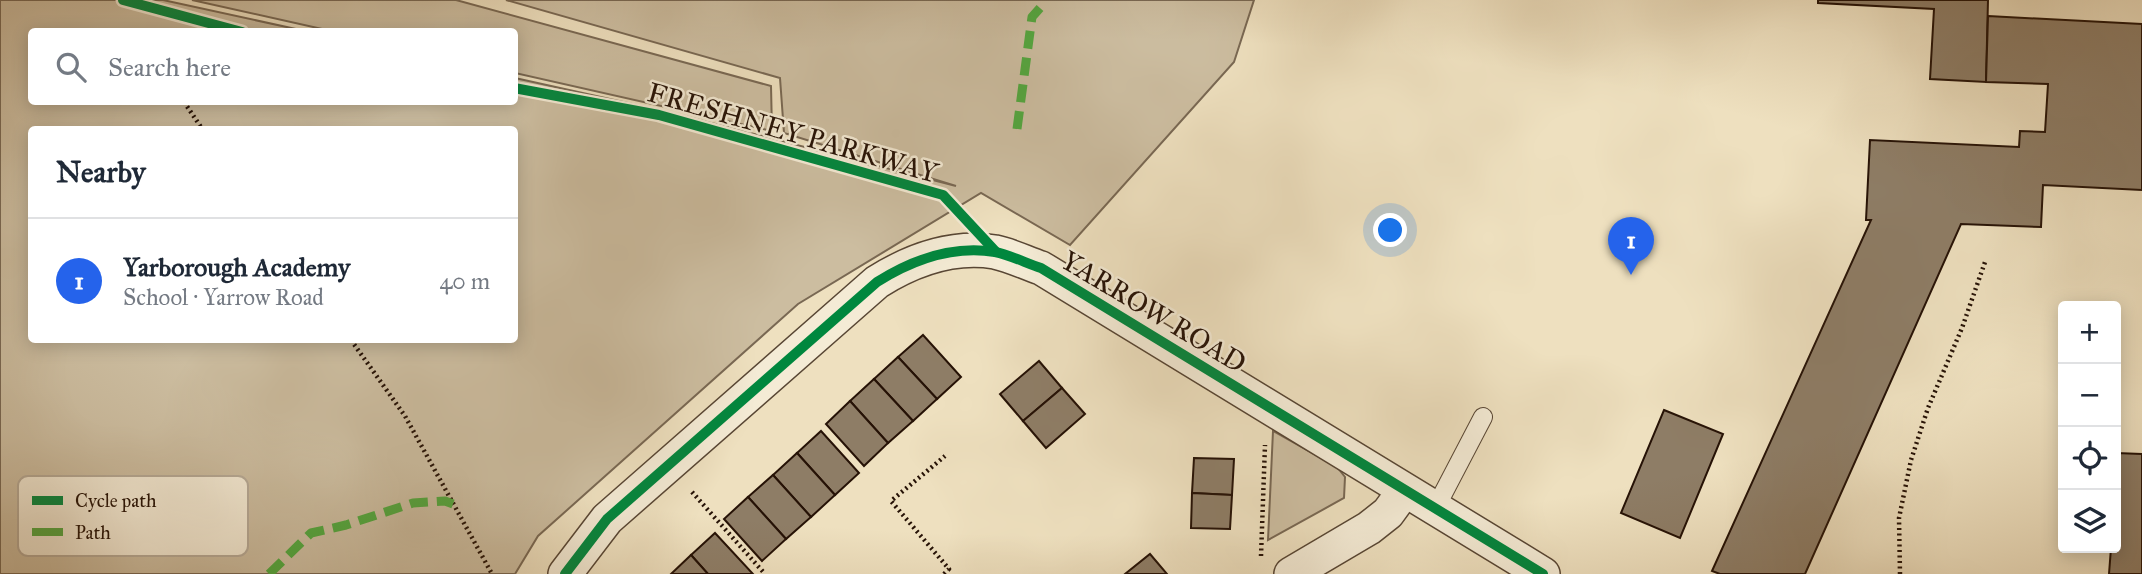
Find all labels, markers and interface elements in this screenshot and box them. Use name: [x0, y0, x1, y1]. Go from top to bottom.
search box: [28, 28, 518, 105]
icon: search: [52, 48, 90, 86]
text: Search here: [108, 51, 231, 83]
street label: FRESHNEY PARKWAY: [644, 74, 943, 191]
text: Nearby: [56, 154, 146, 190]
your location: [1373, 213, 1407, 247]
pin: 1: [1608, 217, 1654, 275]
street label: YARROW ROAD: [1055, 242, 1253, 380]
text: Yarborough Academy: [123, 251, 350, 283]
text: 1: [74, 267, 84, 295]
text: 40 m: [440, 267, 490, 295]
text: School · Yarrow Road: [123, 283, 324, 311]
map controls: [2058, 301, 2121, 553]
button: +: [2058, 301, 2121, 364]
button: −: [2058, 364, 2121, 427]
button: locate: [2058, 427, 2121, 490]
legend: [18, 476, 248, 556]
text: Cycle path: [75, 489, 157, 512]
button: layers: [2058, 490, 2121, 553]
text: Path: [75, 521, 111, 544]

